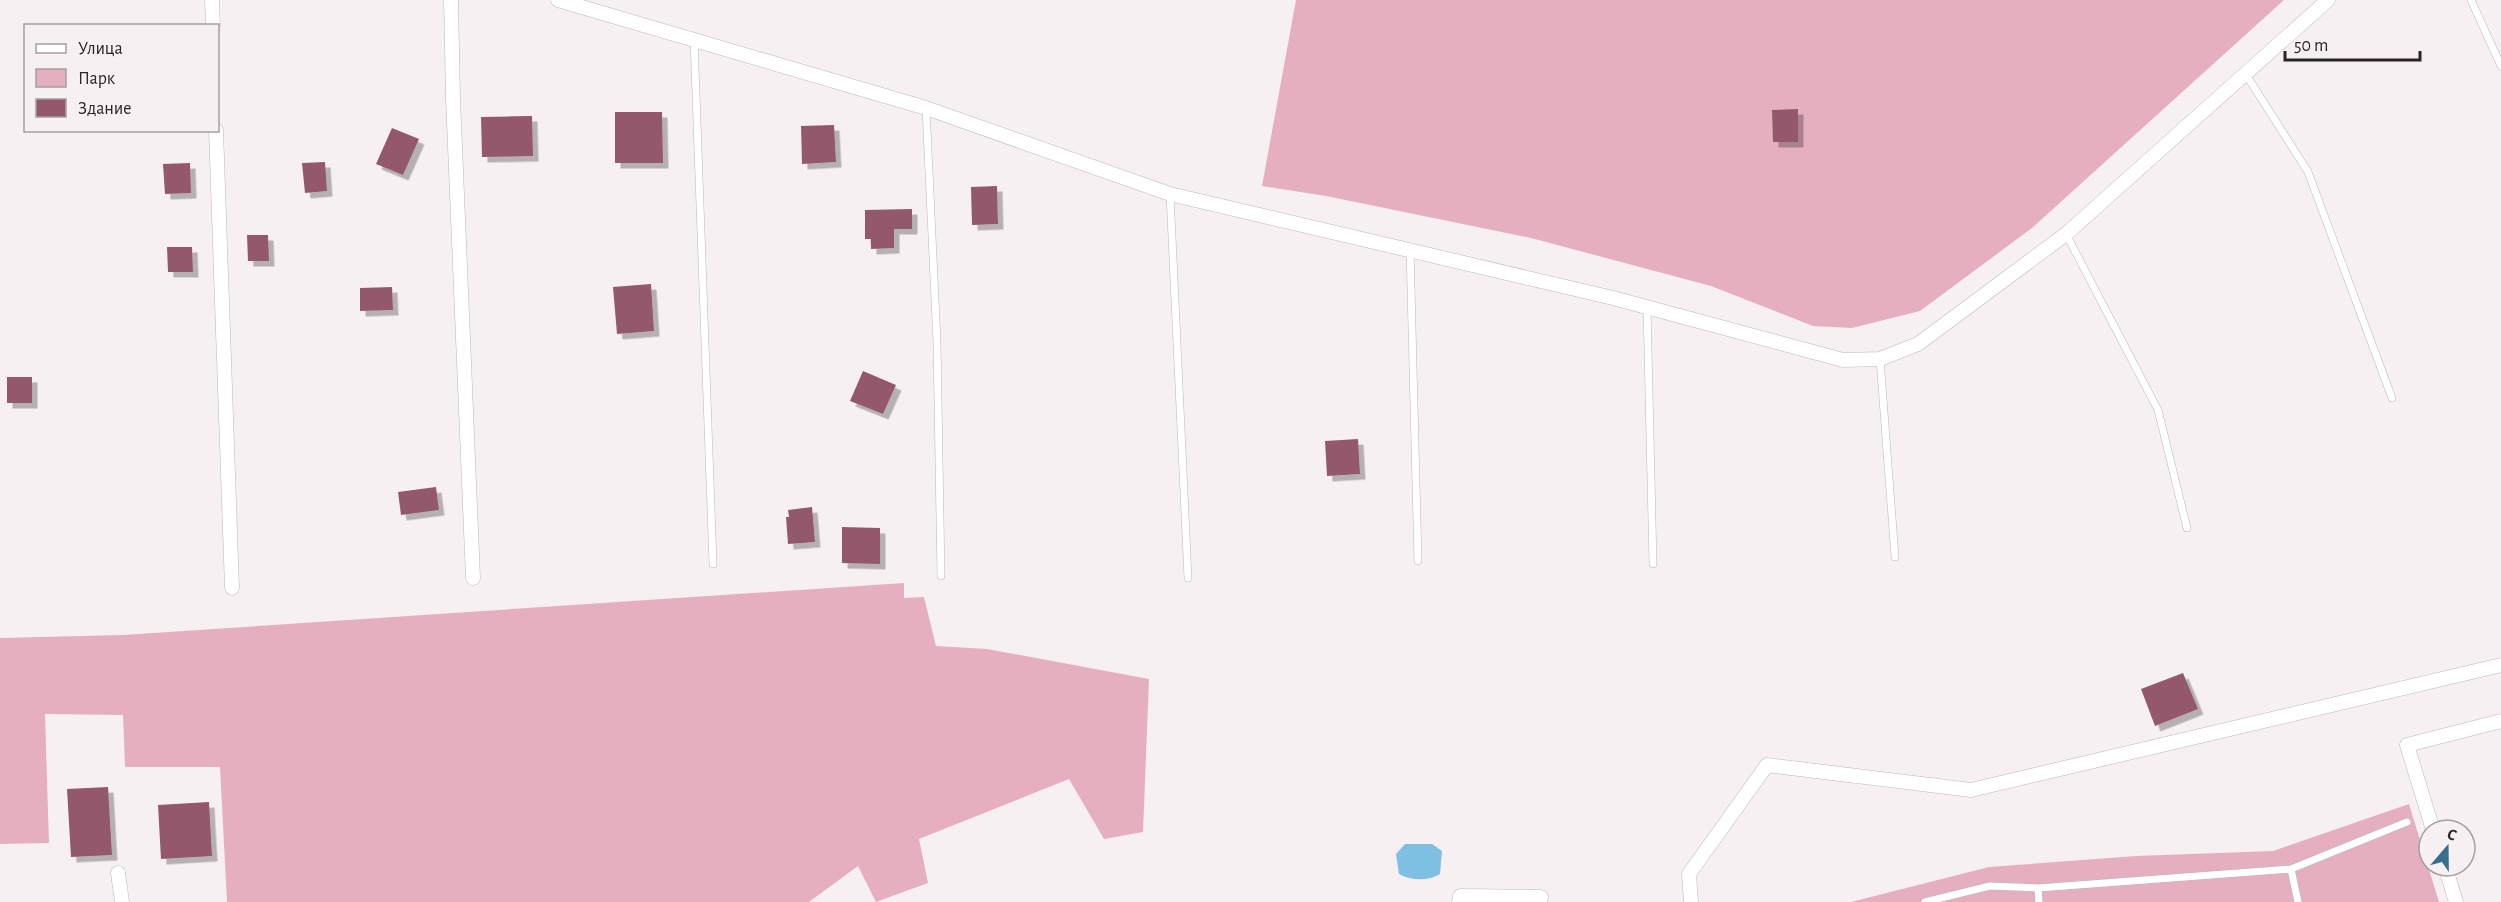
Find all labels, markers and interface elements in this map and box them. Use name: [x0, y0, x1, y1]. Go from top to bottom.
legend: [24, 24, 219, 132]
scale bar: [2285, 24, 2420, 62]
text: 50 m: [2294, 37, 2328, 55]
text: Улица: [78, 40, 123, 58]
text: Парк: [78, 70, 116, 88]
text: Здание: [78, 100, 132, 118]
north arrow: [2417, 818, 2477, 878]
text: С: [2445, 826, 2459, 844]

